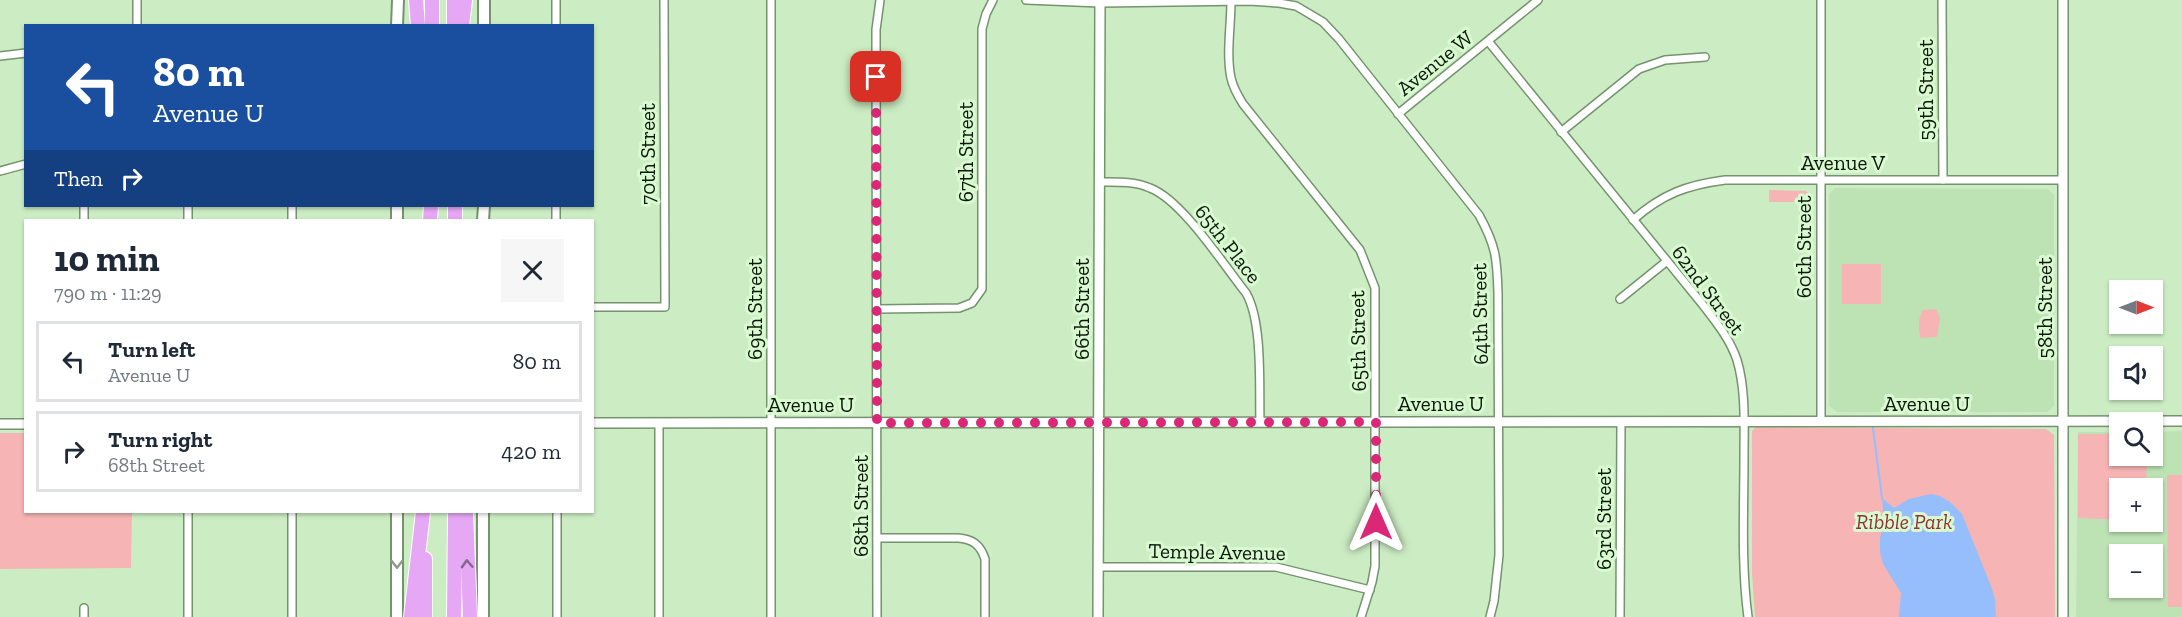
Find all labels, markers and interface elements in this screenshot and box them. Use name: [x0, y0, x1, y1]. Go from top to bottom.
street label: Avenue W: [1392, 24, 1478, 101]
street label: 59th Street: [1913, 39, 1938, 141]
text: 80 m: [153, 46, 244, 97]
icon: left: [54, 48, 132, 126]
pin: [850, 51, 901, 102]
icon: arrive: [859, 60, 892, 93]
text: Avenue U: [153, 97, 264, 129]
street label: 67th Street: [953, 102, 978, 202]
street label: 70th Street: [635, 103, 660, 205]
street label: Avenue V: [1801, 150, 1885, 175]
icon: right: [115, 162, 148, 195]
text: Then: [54, 165, 103, 192]
street label: 60th Street: [1791, 195, 1816, 298]
street label: 65th Place: [1190, 199, 1267, 288]
text: 10 min: [54, 237, 160, 280]
button: close: [501, 239, 564, 302]
street label: 62nd Street: [1667, 240, 1750, 340]
street label: 58th Street: [2032, 257, 2057, 359]
street label: 69th Street: [742, 258, 767, 360]
street label: 66th Street: [1069, 258, 1094, 360]
street label: 64th Street: [1466, 263, 1493, 365]
north arrow: [2109, 280, 2163, 334]
map controls: [2109, 280, 2163, 598]
text: 790 m · 11:29: [54, 281, 162, 305]
street label: 65th Street: [1344, 290, 1371, 392]
text: Turn left: [108, 336, 195, 363]
icon: left: [57, 345, 90, 378]
button: sound: [2109, 346, 2163, 400]
text: 80 m: [513, 348, 561, 375]
text: Avenue U: [108, 363, 190, 387]
street label: Avenue U: [1398, 391, 1484, 416]
street label: Avenue U: [1884, 391, 1970, 416]
street label: Avenue U: [768, 392, 854, 417]
button: search: [2109, 412, 2163, 466]
text: Turn right: [108, 426, 212, 453]
icon: right: [57, 435, 90, 468]
text: 420 m: [501, 438, 561, 465]
text: 68th Street: [108, 453, 205, 477]
street label: 68th Street: [848, 455, 873, 557]
street label: 63rd Street: [1591, 468, 1616, 570]
button: +: [2109, 478, 2163, 532]
position arrow: [1344, 490, 1408, 554]
park label: Ribble Park: [1856, 509, 1952, 534]
street label: Temple Avenue: [1148, 538, 1286, 565]
button: −: [2109, 544, 2163, 598]
one-way arrow: [391, 560, 403, 569]
one-way arrow: [461, 560, 474, 569]

